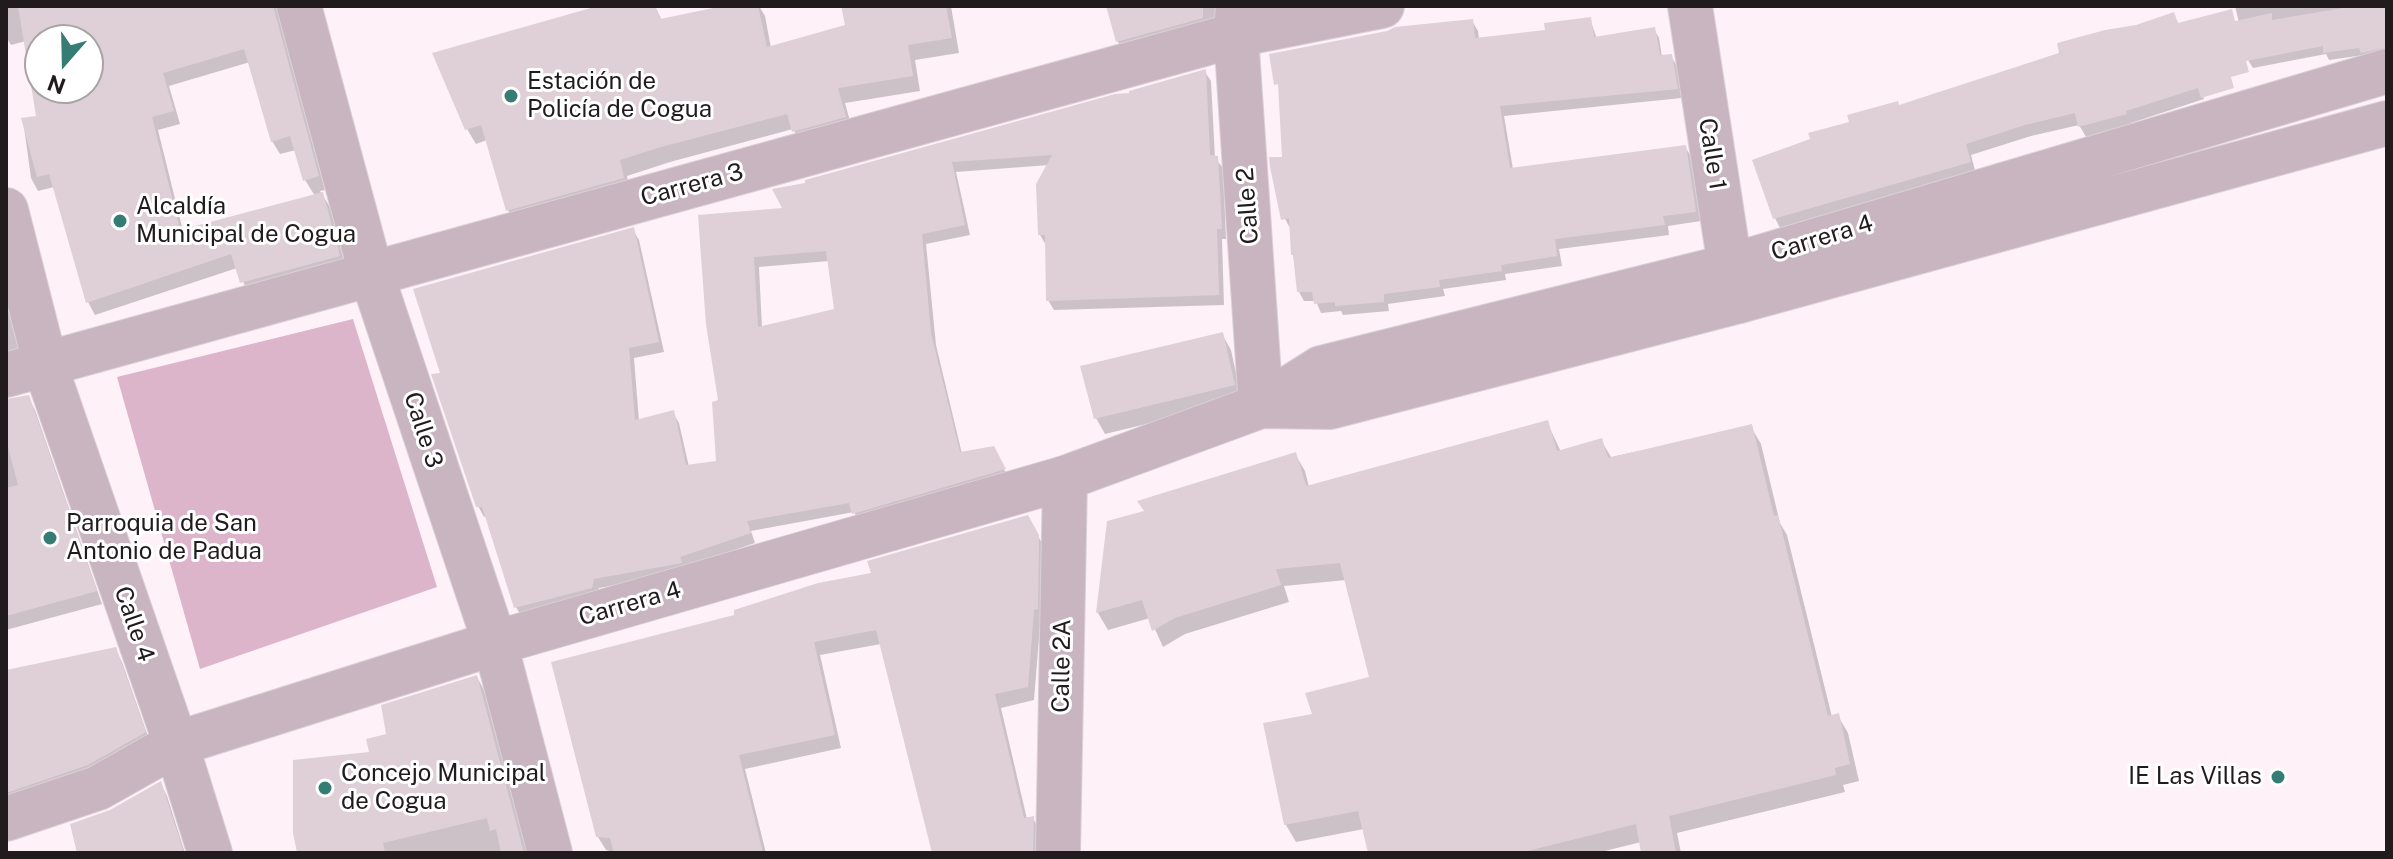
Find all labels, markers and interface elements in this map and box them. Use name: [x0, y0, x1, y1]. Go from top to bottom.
north arrow: [24, 24, 104, 104]
place label: Estación de Policía de Cogua: [527, 68, 712, 124]
text: N: [44, 70, 69, 100]
marker: Estación de Policía de Cogua: [502, 87, 520, 105]
street label: Calle 1: [1692, 116, 1732, 192]
street label: Carrera 3: [638, 158, 746, 212]
street label: Calle 2: [1231, 167, 1265, 245]
place label: Alcaldía Municipal de Cogua: [136, 193, 356, 249]
street label: Carrera 4: [1768, 209, 1876, 267]
marker: Alcaldía Municipal de Cogua: [111, 212, 129, 230]
street label: Calle 3: [397, 389, 449, 471]
place label: Parroquia de San Antonio de Padua: [66, 510, 262, 566]
marker: Parroquia de San Antonio de Padua: [41, 529, 59, 547]
street label: Carrera 4: [576, 576, 684, 632]
street label: Calle 4: [108, 583, 160, 665]
street label: Calle 2A: [1047, 619, 1077, 713]
place label: Concejo Municipal de Cogua: [341, 760, 546, 816]
place label: IE Las Villas: [2128, 763, 2262, 791]
marker: IE Las Villas: [2269, 768, 2287, 786]
marker: Concejo Municipal de Cogua: [316, 779, 334, 797]

